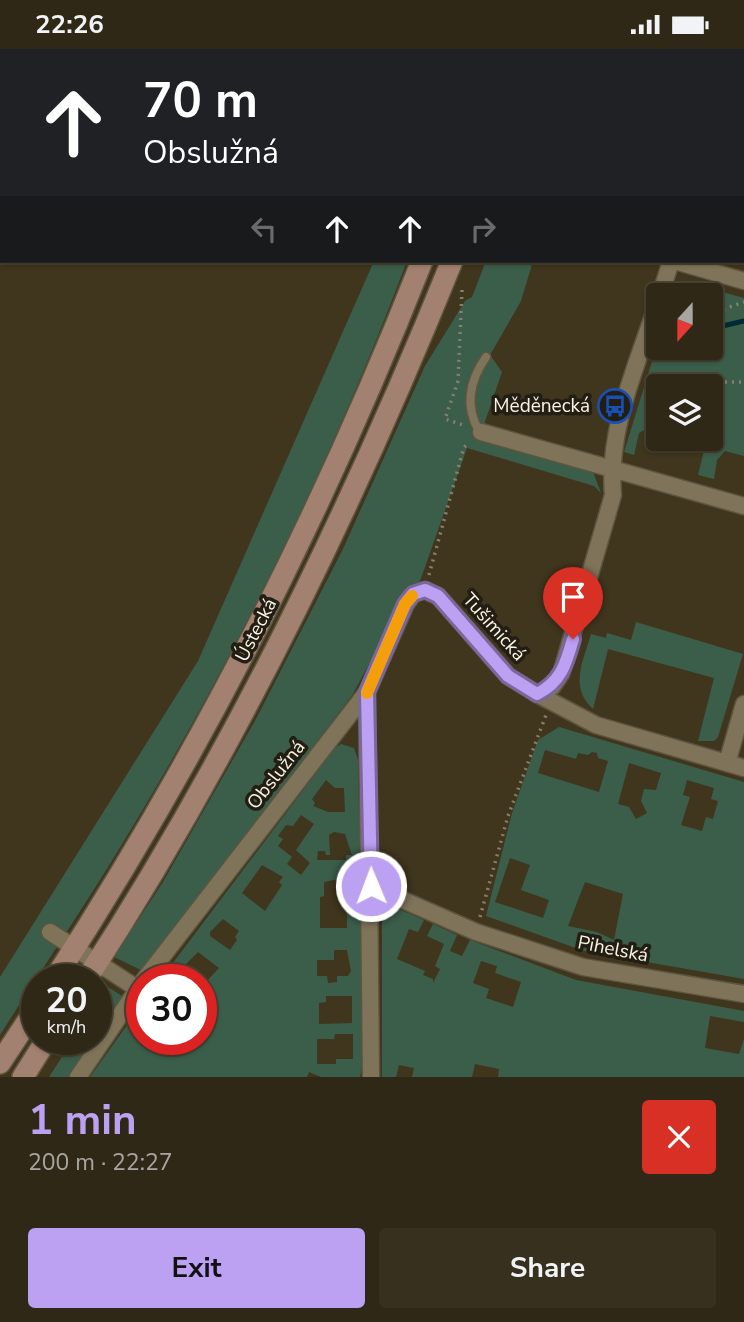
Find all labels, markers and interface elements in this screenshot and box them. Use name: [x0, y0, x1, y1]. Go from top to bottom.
text: 22:26: [35, 7, 104, 42]
text: 70 m: [143, 67, 258, 134]
icon: ahead: [28, 77, 119, 168]
text: Obslužná: [143, 131, 279, 174]
icon: left: [245, 210, 283, 248]
icon: ahead: [318, 210, 356, 248]
icon: ahead: [391, 210, 429, 248]
icon: right: [464, 210, 502, 248]
north arrow: [646, 283, 723, 361]
map controls: [646, 283, 723, 451]
button: layers: [646, 374, 723, 451]
bus stop icon: Měděnecká: [596, 387, 634, 425]
place label: Měděnecká: [493, 393, 590, 419]
pin: [543, 567, 603, 639]
icon: arrive: [554, 578, 592, 616]
street label: Tušimická: [456, 587, 532, 667]
street label: Ústecká: [229, 594, 283, 666]
street label: Obslužná: [241, 735, 311, 815]
position arrow: [334, 849, 408, 923]
street label: Pihelská: [575, 929, 651, 969]
speed limit sign: 30: [126, 964, 217, 1055]
text: 20: [45, 977, 88, 1024]
text: km/h: [47, 1015, 86, 1039]
text: 1 min: [28, 1092, 137, 1149]
button: close: [642, 1100, 716, 1174]
text: 200 m · 22:27: [28, 1147, 173, 1178]
button: Exit: [28, 1228, 365, 1308]
button: Share: [379, 1228, 716, 1308]

